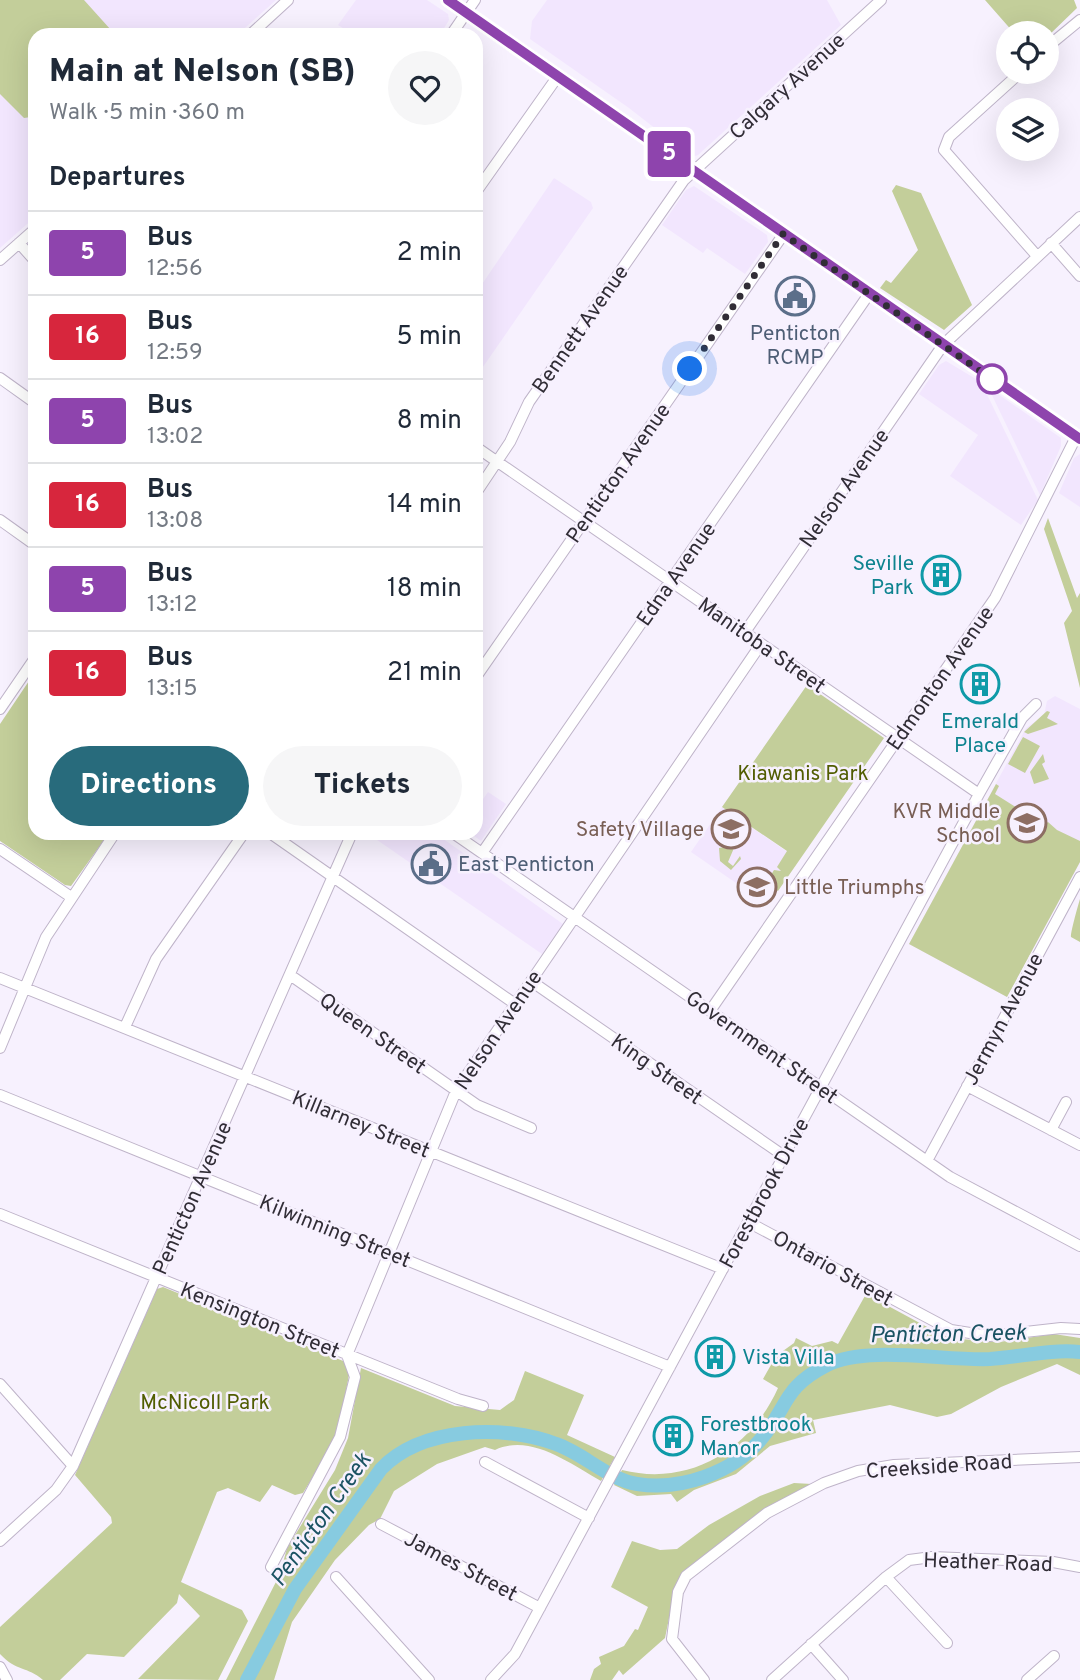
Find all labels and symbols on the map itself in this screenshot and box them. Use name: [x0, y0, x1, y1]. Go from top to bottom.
street label: Calgary Avenue: [724, 28, 852, 146]
line badge: 5: [646, 131, 692, 177]
street label: Bennett Avenue: [527, 260, 635, 399]
public building icon: Penticton RCMP: [774, 275, 816, 317]
place label: Penticton RCMP: [750, 321, 840, 372]
your location: [672, 351, 707, 386]
unlabelled marker: [977, 364, 1007, 394]
street label: Penticton Avenue: [561, 399, 678, 549]
street label: Nelson Avenue: [794, 424, 896, 554]
street label: Edna Avenue: [631, 518, 723, 632]
place label: Seville Park: [853, 551, 914, 602]
building icon: Seville Park: [920, 554, 962, 596]
street label: Manitoba Street: [692, 592, 830, 700]
street label: Edmonton Avenue: [881, 601, 1001, 756]
building icon: Emerald Place: [959, 663, 1001, 705]
place label: Emerald Place: [941, 709, 1019, 760]
park label: Kiawanis Park: [737, 761, 869, 788]
place label: KVR Middle School: [892, 799, 1000, 850]
school or university icon: KVR Middle School: [1006, 802, 1048, 844]
school or university icon: Safety Village: [710, 808, 752, 850]
place label: Safety Village: [576, 817, 704, 844]
public building icon: East Penticton: [410, 843, 452, 885]
place label: East Penticton: [458, 852, 595, 879]
school or university icon: Little Triumphs: [736, 866, 778, 908]
place label: Little Triumphs: [784, 875, 924, 902]
street label: Jermyn Avenue: [958, 949, 1051, 1091]
street label: Nelson Avenue: [449, 966, 549, 1096]
street label: Government Street: [680, 985, 843, 1111]
street label: Queen Street: [313, 987, 431, 1081]
street label: King Street: [605, 1029, 707, 1112]
street label: Killarney Street: [287, 1085, 433, 1165]
street label: Forestbrook Drive: [714, 1114, 816, 1274]
street label: Penticton Avenue: [147, 1118, 239, 1279]
street label: Kilwinning Street: [255, 1190, 414, 1275]
street label: Ontario Street: [767, 1225, 897, 1314]
street label: Kensington Street: [176, 1277, 343, 1366]
water label: Penticton Creek: [869, 1320, 1027, 1351]
building icon: Vista Villa: [694, 1336, 736, 1378]
place label: Vista Villa: [742, 1345, 835, 1372]
park label: McNicoll Park: [140, 1390, 270, 1417]
place label: Forestbrook Manor: [700, 1412, 812, 1463]
building icon: Forestbrook Manor: [652, 1415, 694, 1457]
water label: Penticton Creek: [265, 1447, 379, 1593]
street label: Creekside Road: [865, 1449, 1013, 1486]
street label: James Street: [399, 1526, 522, 1608]
street label: Heather Road: [923, 1548, 1053, 1579]

